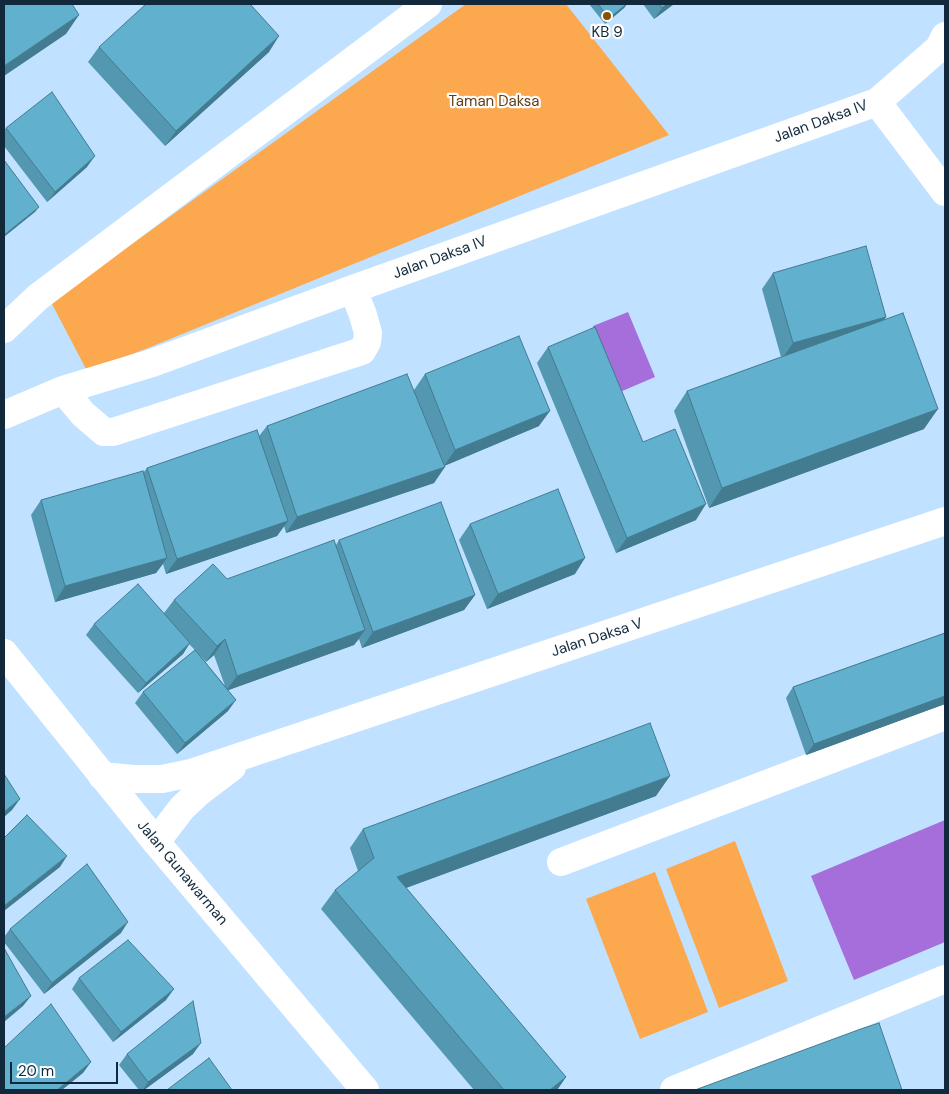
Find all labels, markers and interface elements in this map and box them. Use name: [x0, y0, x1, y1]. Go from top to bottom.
marker: KB 9: [601, 10, 613, 22]
place label: KB 9: [591, 24, 623, 42]
park label: Taman Daksa: [449, 93, 539, 111]
street label: Jalan Daksa IV: [772, 97, 870, 147]
street label: Jalan Daksa IV: [391, 233, 489, 283]
street label: Jalan Daksa V: [549, 615, 645, 661]
street label: Jalan Gunawarman: [133, 817, 231, 929]
scale bar: [12, 1052, 120, 1084]
text: 20 m: [18, 1061, 54, 1081]

